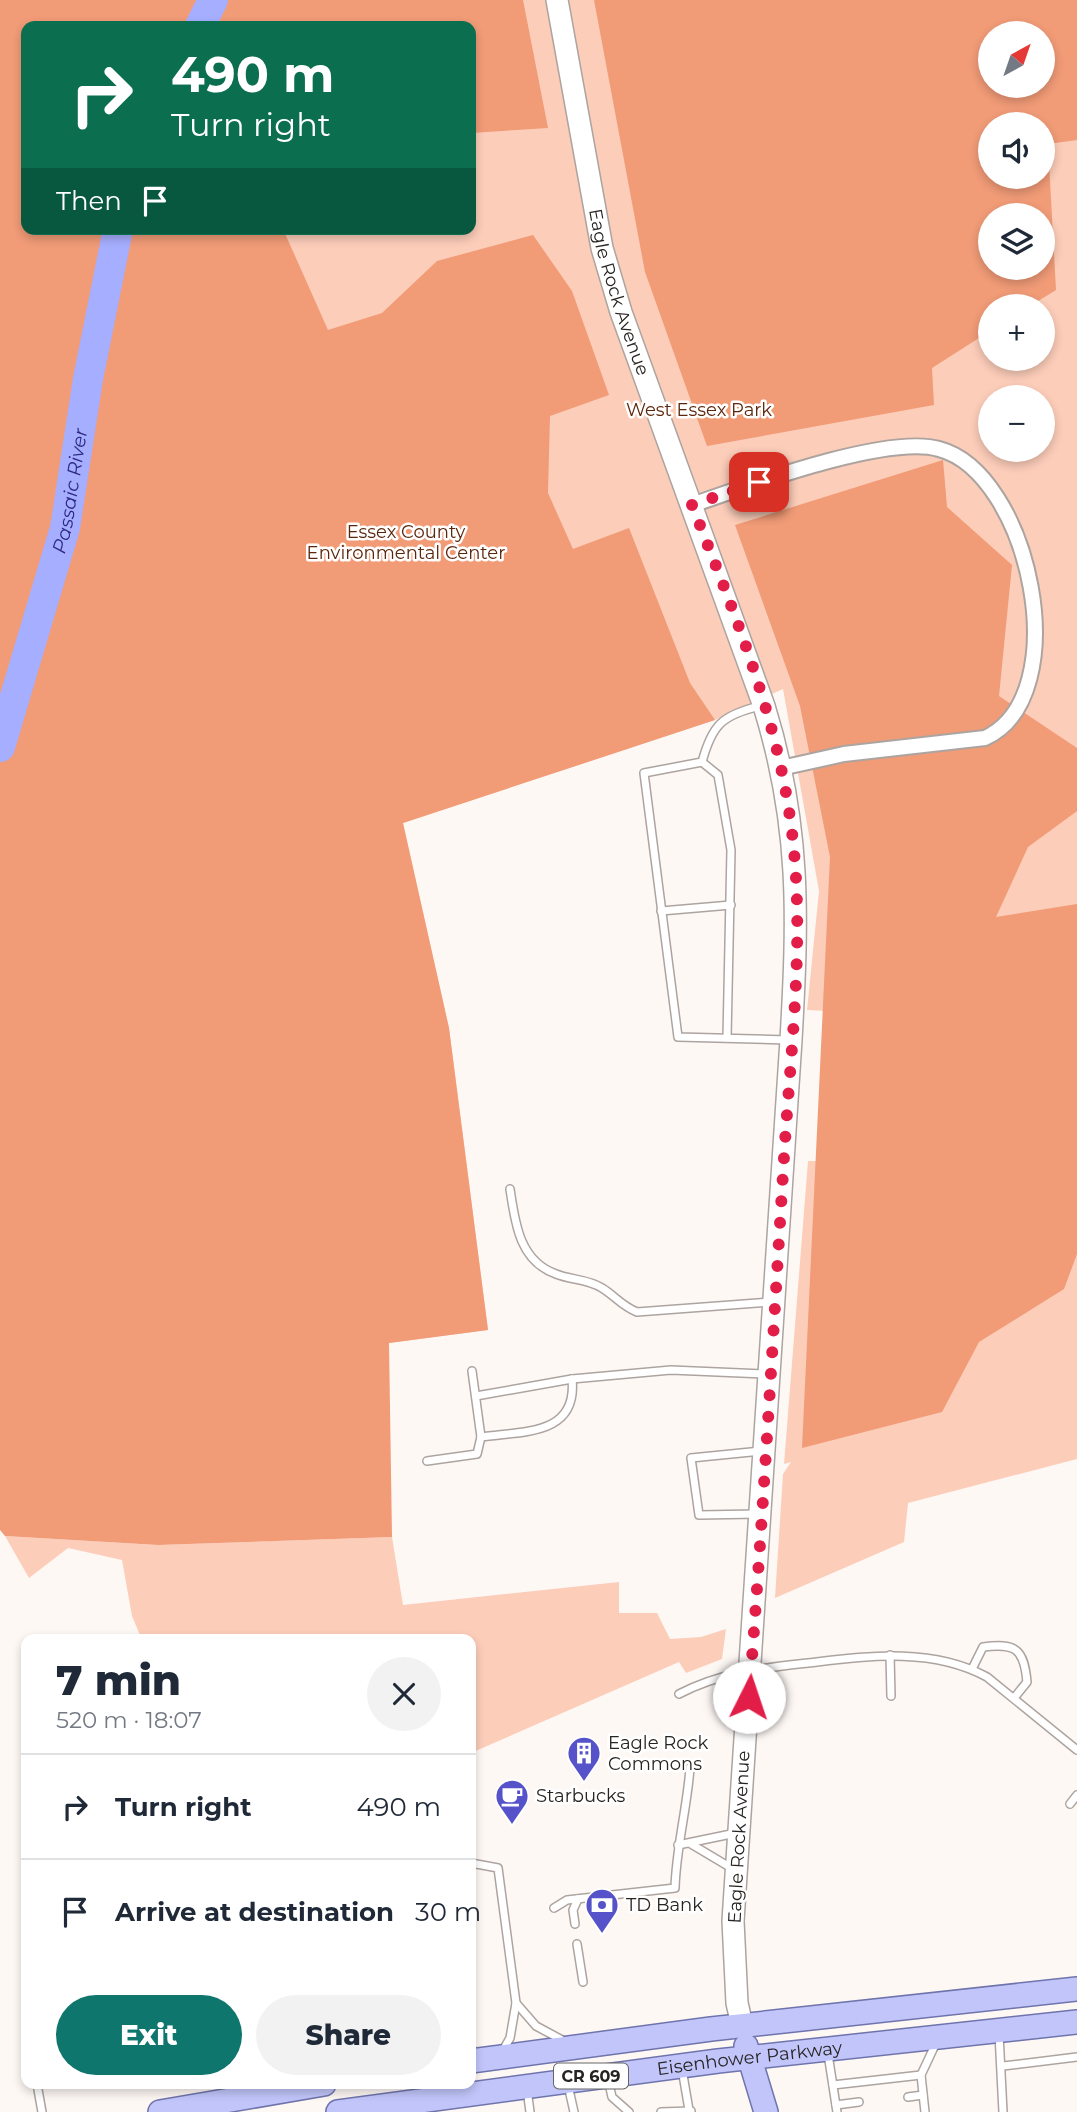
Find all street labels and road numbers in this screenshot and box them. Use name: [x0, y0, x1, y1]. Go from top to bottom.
street label: Eagle Rock Avenue: [584, 207, 654, 379]
street label: Eagle Rock Avenue: [723, 1750, 755, 1924]
street label: Eisenhower Parkway: [655, 2037, 844, 2080]
road number: CR 609: [554, 2064, 628, 2088]

